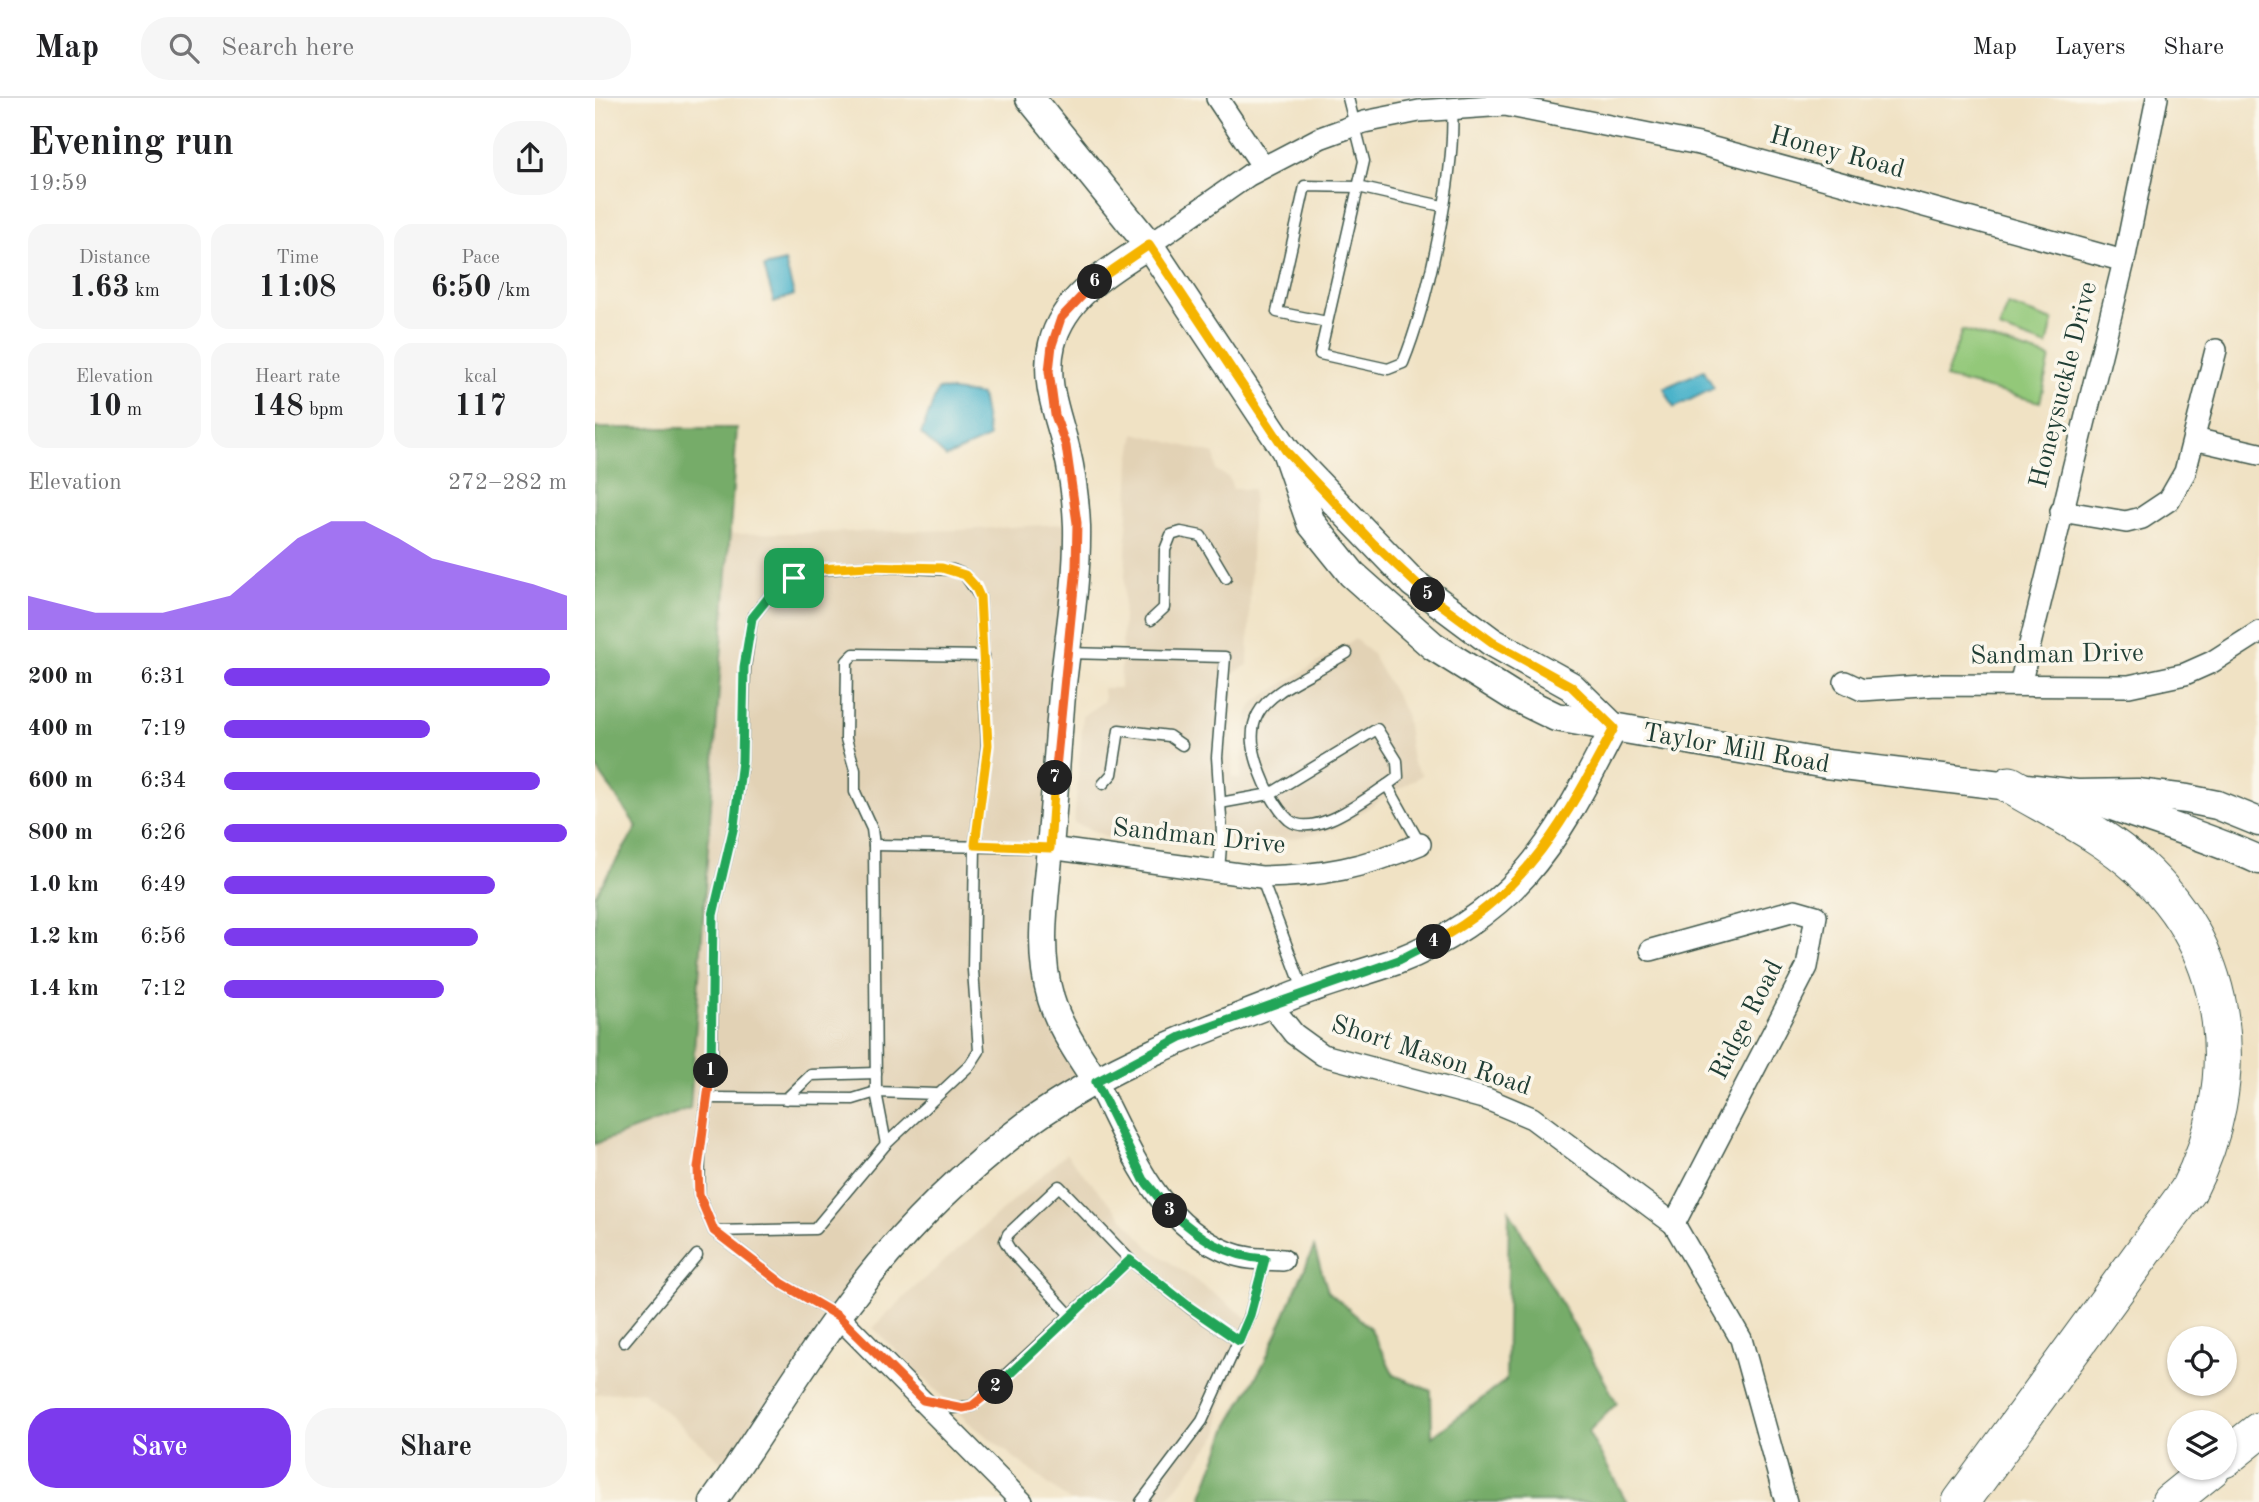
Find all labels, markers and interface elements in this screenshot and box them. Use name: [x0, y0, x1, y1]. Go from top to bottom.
search box: [141, 17, 631, 80]
icon: search: [165, 29, 203, 67]
text: Map: [35, 32, 99, 65]
text: Search here: [221, 35, 354, 61]
text: Map: [1973, 36, 2017, 60]
text: Layers: [2055, 36, 2125, 60]
text: Share: [2163, 36, 2224, 60]
button: share: [493, 121, 567, 195]
street label: Honey Road: [1767, 123, 1907, 183]
text: Evening run: [28, 125, 234, 163]
text: 19:59: [28, 172, 88, 195]
text: Distance: [79, 249, 150, 268]
text: Time: [276, 249, 319, 268]
text: Pace: [461, 249, 500, 268]
pin: 6: [1077, 264, 1113, 300]
text: 6: [1089, 272, 1100, 291]
text: 1.63: [69, 273, 130, 303]
text: 11:08: [259, 273, 337, 303]
text: 6:50: [431, 273, 491, 303]
street label: Honeysuckle Drive: [2026, 279, 2102, 491]
text: km: [130, 282, 160, 301]
text: /km: [491, 282, 530, 301]
text: Elevation: [76, 368, 153, 387]
text: Heart rate: [255, 368, 340, 387]
text: kcal: [464, 368, 497, 387]
text: 10: [87, 392, 122, 422]
text: 148: [251, 392, 304, 422]
text: 117: [454, 392, 507, 422]
text: m: [122, 401, 142, 420]
text: bpm: [304, 401, 344, 420]
text: Elevation: [28, 471, 122, 494]
text: 272–282 m: [448, 471, 567, 494]
pin: [764, 548, 824, 608]
icon: arrive: [775, 559, 813, 597]
pin: 5: [1411, 578, 1445, 612]
text: 5: [1422, 585, 1433, 604]
street label: Sandman Drive: [1970, 640, 2144, 670]
text: 200 m: [28, 665, 93, 688]
text: 6:31: [140, 665, 186, 688]
text: 400 m: [28, 717, 93, 740]
text: 7:19: [140, 717, 186, 740]
street label: Taylor Mill Road: [1641, 720, 1831, 778]
pin: 7: [1037, 760, 1072, 796]
text: 7: [1049, 768, 1060, 787]
text: 600 m: [28, 769, 93, 792]
text: 6:34: [140, 769, 186, 792]
street label: Sandman Drive: [1111, 815, 1287, 859]
text: 800 m: [28, 821, 93, 844]
text: 6:26: [140, 821, 186, 844]
text: 1.0 km: [28, 873, 99, 896]
text: 6:49: [140, 873, 186, 896]
pin: 4: [1417, 924, 1451, 960]
text: 1.2 km: [28, 925, 99, 948]
text: 6:56: [140, 925, 186, 948]
text: 4: [1428, 932, 1439, 951]
street label: Ridge Road: [1706, 956, 1788, 1084]
text: 1.4 km: [28, 977, 99, 1000]
text: 7:12: [140, 977, 186, 1000]
street label: Short Mason Road: [1328, 1011, 1534, 1101]
pin: 1: [694, 1054, 729, 1088]
text: 1: [705, 1061, 716, 1080]
pin: 3: [1153, 1194, 1187, 1228]
text: 3: [1164, 1201, 1175, 1220]
map controls: [2167, 1326, 2237, 1480]
button: locate: [2167, 1326, 2237, 1396]
pin: 2: [979, 1370, 1013, 1404]
text: 2: [990, 1377, 1001, 1396]
button: Save: [28, 1408, 291, 1488]
button: Share: [305, 1408, 567, 1488]
button: layers: [2167, 1410, 2237, 1480]

